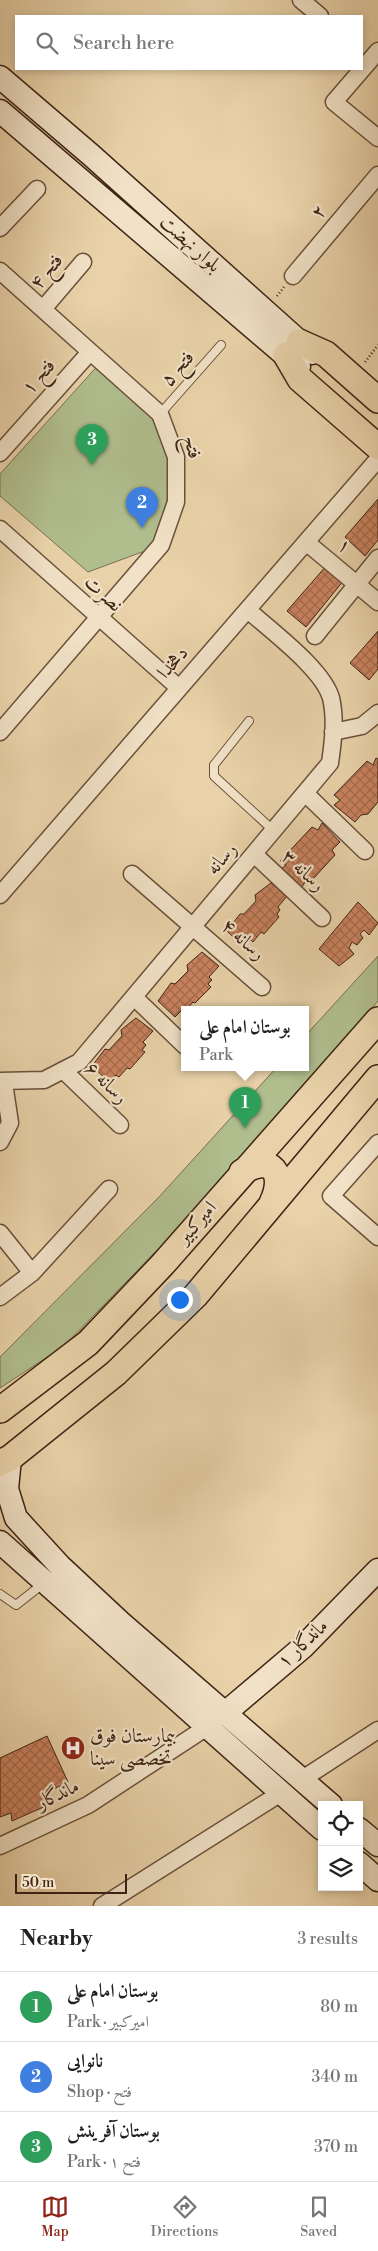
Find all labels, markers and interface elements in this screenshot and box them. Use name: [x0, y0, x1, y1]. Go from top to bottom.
search box: [15, 15, 363, 70]
icon: search: [33, 29, 61, 57]
text: Search here: [73, 31, 174, 55]
street label: ۲: [306, 199, 332, 225]
street label: بلوار نهضت: [154, 210, 226, 278]
street label: فتح ۴: [25, 249, 72, 298]
street label: ۵ فتح: [156, 346, 203, 395]
street label: فتح ۱: [17, 354, 64, 403]
pin: 3: [76, 424, 108, 465]
street label: فتح: [173, 433, 207, 462]
pin: 2: [126, 487, 158, 528]
street label: ۱: [331, 533, 357, 559]
street label: نصرت: [78, 570, 128, 618]
street label: دهخدا: [152, 641, 194, 685]
street label: رسانه: [201, 837, 243, 881]
street label: رسانه ۳: [276, 844, 330, 898]
street label: رسانه ۴: [216, 914, 270, 966]
popup: [181, 1006, 309, 1071]
text: بوستان امام علی: [199, 1015, 291, 1039]
text: Park: [199, 1045, 233, 1065]
street label: رسانه ۶: [79, 1056, 133, 1110]
pin: 1: [229, 1087, 261, 1128]
street label: امیرکبیر: [170, 1196, 223, 1251]
your location: [167, 1287, 193, 1313]
street label: ماندگار ۱: [272, 1613, 334, 1674]
place label: بیمارستان فوق تخصصی سینا: [90, 1724, 177, 1773]
hospital icon: بیمارستان فوق تخصصی سینا: [60, 1735, 86, 1761]
street label: ماندگار: [30, 1773, 84, 1817]
map controls: [318, 1801, 363, 1891]
button: locate: [318, 1801, 363, 1846]
button: layers: [318, 1846, 363, 1891]
scale bar: [15, 1871, 128, 1894]
text: 50 m: [22, 1874, 54, 1892]
text: Nearby: [20, 1926, 93, 1952]
text: 3 results: [297, 1929, 358, 1949]
text: بوستان امام علی: [67, 1979, 158, 2003]
text: 1: [32, 1997, 40, 2017]
text: 80 m: [320, 1997, 358, 2017]
text: Park · امیرکبیر: [67, 2012, 149, 2032]
text: نانوایی: [67, 2049, 103, 2073]
text: 2: [31, 2067, 41, 2087]
text: 340 m: [311, 2067, 358, 2087]
text: Shop · فتح: [67, 2082, 132, 2102]
text: بوستان آفرینش: [67, 2119, 160, 2143]
text: 3: [31, 2137, 41, 2157]
text: 370 m: [314, 2137, 358, 2157]
text: Park · فتح ۱: [67, 2152, 141, 2172]
tab: Map: [41, 2193, 69, 2241]
tab: Directions: [151, 2193, 218, 2241]
tab: Saved: [300, 2193, 337, 2241]

